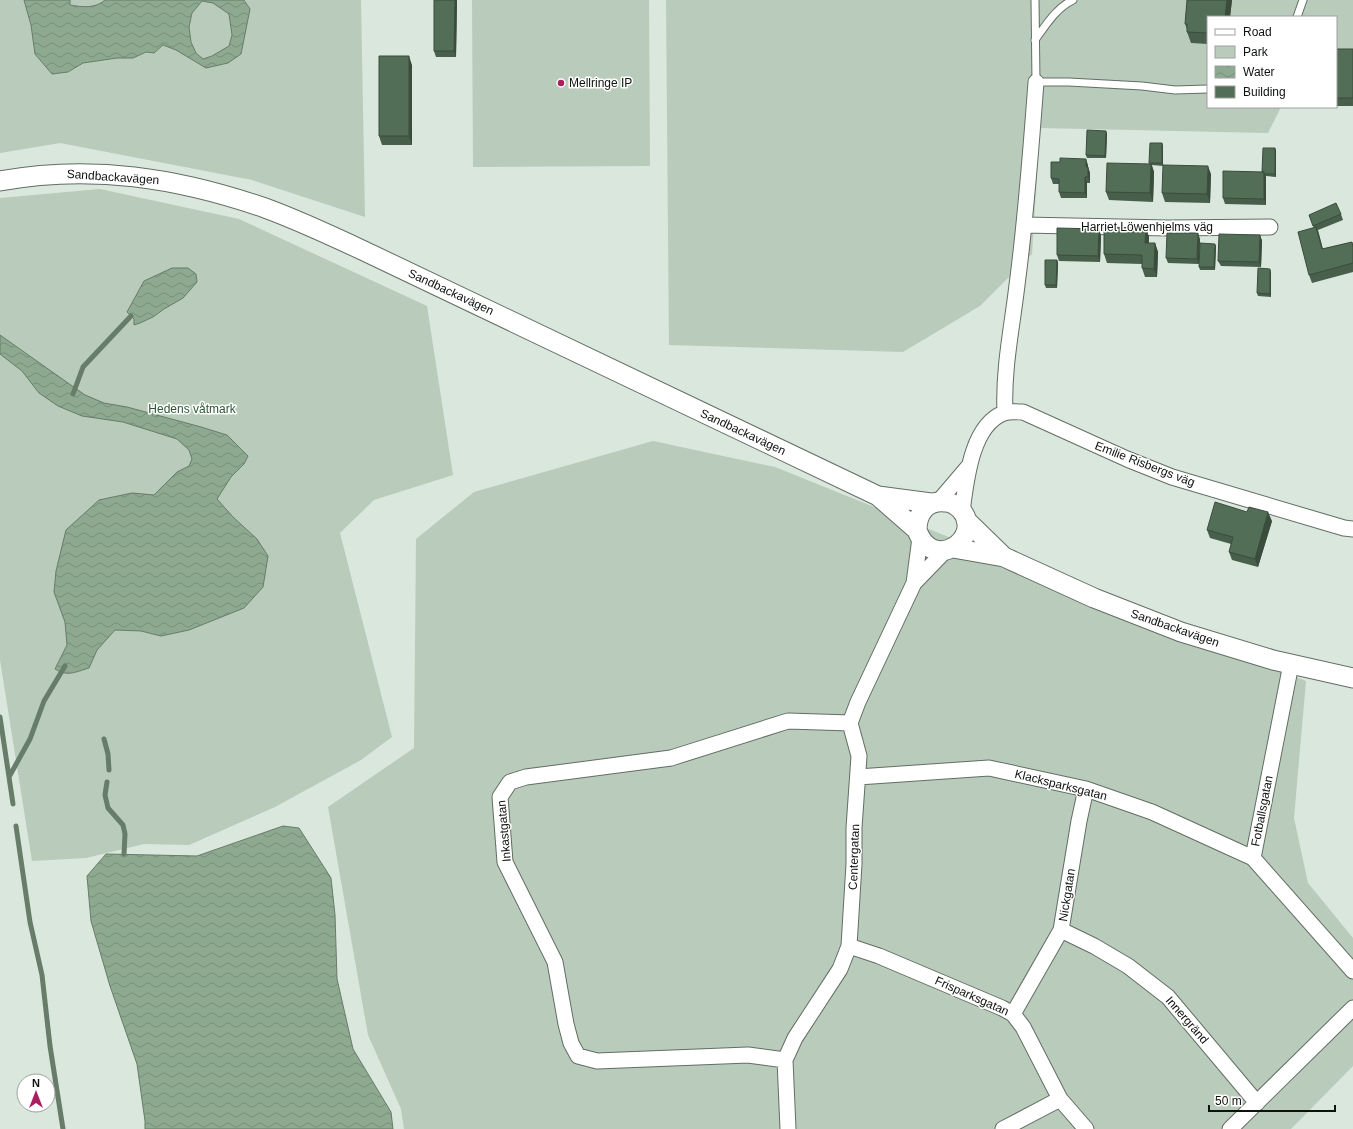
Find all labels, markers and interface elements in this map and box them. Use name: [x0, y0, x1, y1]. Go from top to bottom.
legend: [1207, 16, 1337, 108]
text: Road: [1243, 25, 1272, 39]
text: Park: [1243, 45, 1269, 59]
text: Water: [1243, 65, 1275, 79]
place label: Mellringe IP: [569, 76, 632, 90]
marker: Mellringe IP: [556, 78, 566, 88]
text: Building: [1243, 85, 1286, 99]
street label: Sandbackavägen: [66, 167, 160, 187]
street label: Harriet Löwenhjelms väg: [1081, 220, 1213, 234]
street label: Sandbackavägen: [406, 266, 496, 318]
park label: Hedens våtmark: [148, 402, 237, 416]
street label: Sandbackavägen: [698, 406, 788, 458]
street label: Emilie Risbergs väg: [1093, 438, 1197, 490]
street label: Sandbackavägen: [1129, 606, 1221, 650]
street label: Klacksparksgatan: [1013, 767, 1109, 803]
street label: Fotballsgatan: [1248, 774, 1276, 848]
street label: Inkastgatan: [494, 799, 514, 863]
street label: Centergatan: [846, 824, 862, 890]
street label: Nickgatan: [1056, 868, 1078, 922]
street label: Frisparksgatan: [933, 973, 1011, 1019]
street label: Innergränd: [1163, 994, 1211, 1046]
north arrow: [16, 1073, 56, 1113]
text: N: [32, 1077, 40, 1089]
scale bar: [1209, 1087, 1335, 1113]
text: 50 m: [1215, 1094, 1242, 1108]

